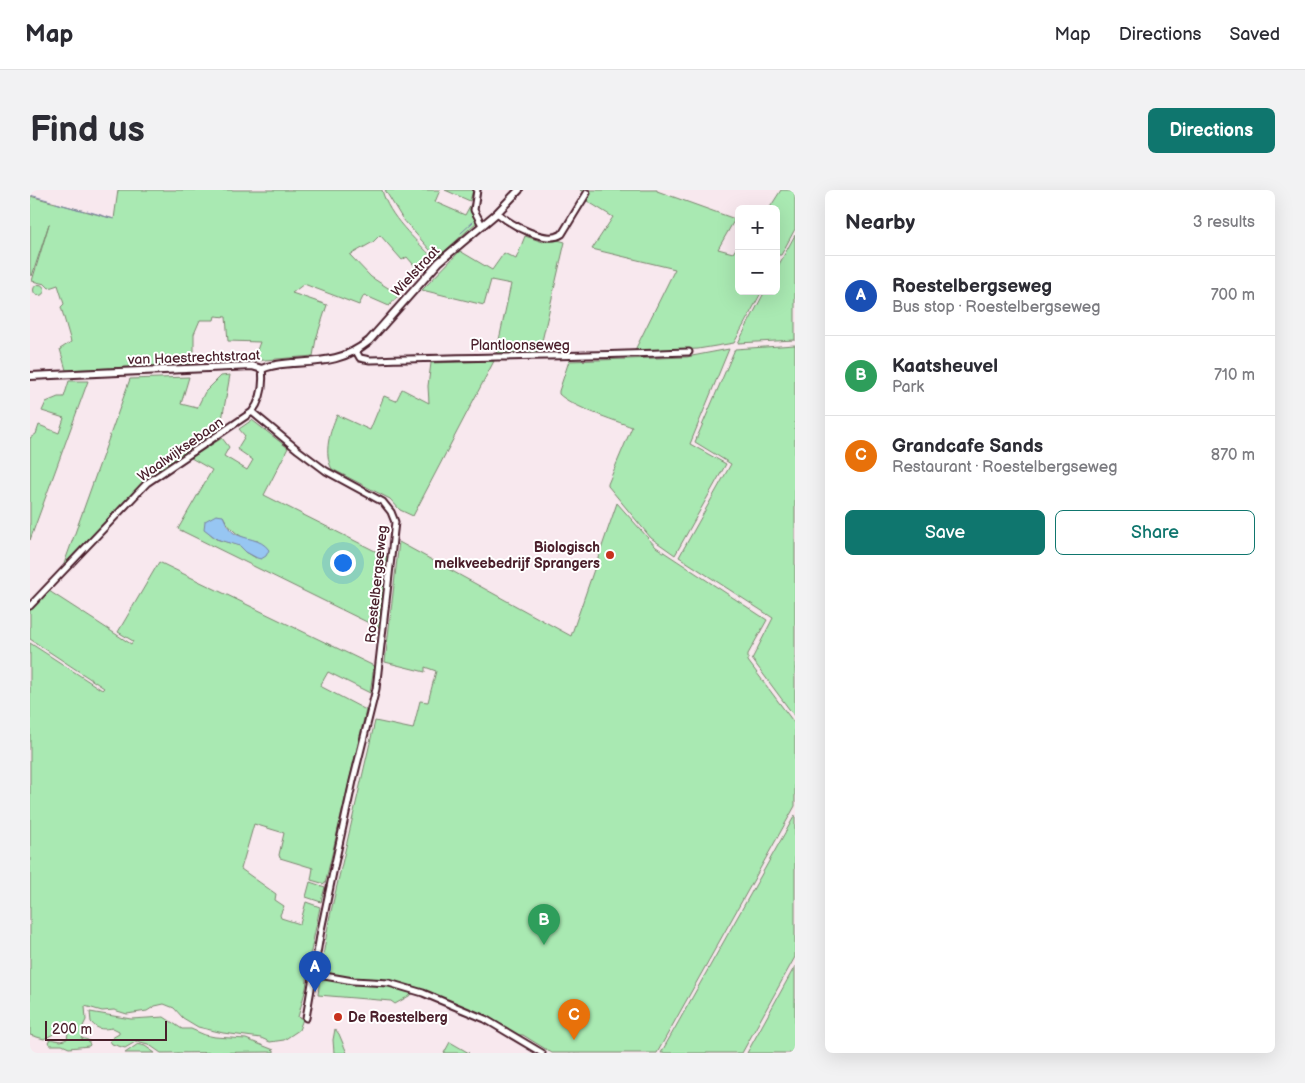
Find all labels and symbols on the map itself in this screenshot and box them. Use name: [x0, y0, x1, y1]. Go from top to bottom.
street label: Wielstraat: [388, 242, 444, 300]
street label: Plantloonseweg: [470, 337, 570, 354]
street label: van Haestrechtstraat: [127, 347, 261, 368]
street label: Waalwijksebaan: [134, 414, 226, 485]
street label: Roestelbergseweg: [362, 524, 391, 644]
place label: Biologisch melkveebedrijf Sprangers: [434, 539, 600, 572]
marker: Biologisch melkveebedrijf Sprangers: [604, 549, 616, 561]
your location: [330, 550, 356, 576]
pin: B: [528, 904, 560, 945]
pin: A: [299, 951, 331, 992]
pin: C: [558, 999, 590, 1040]
place label: De Roestelberg: [348, 1009, 448, 1026]
marker: De Roestelberg: [332, 1011, 344, 1023]
scale bar: [45, 1018, 168, 1041]

